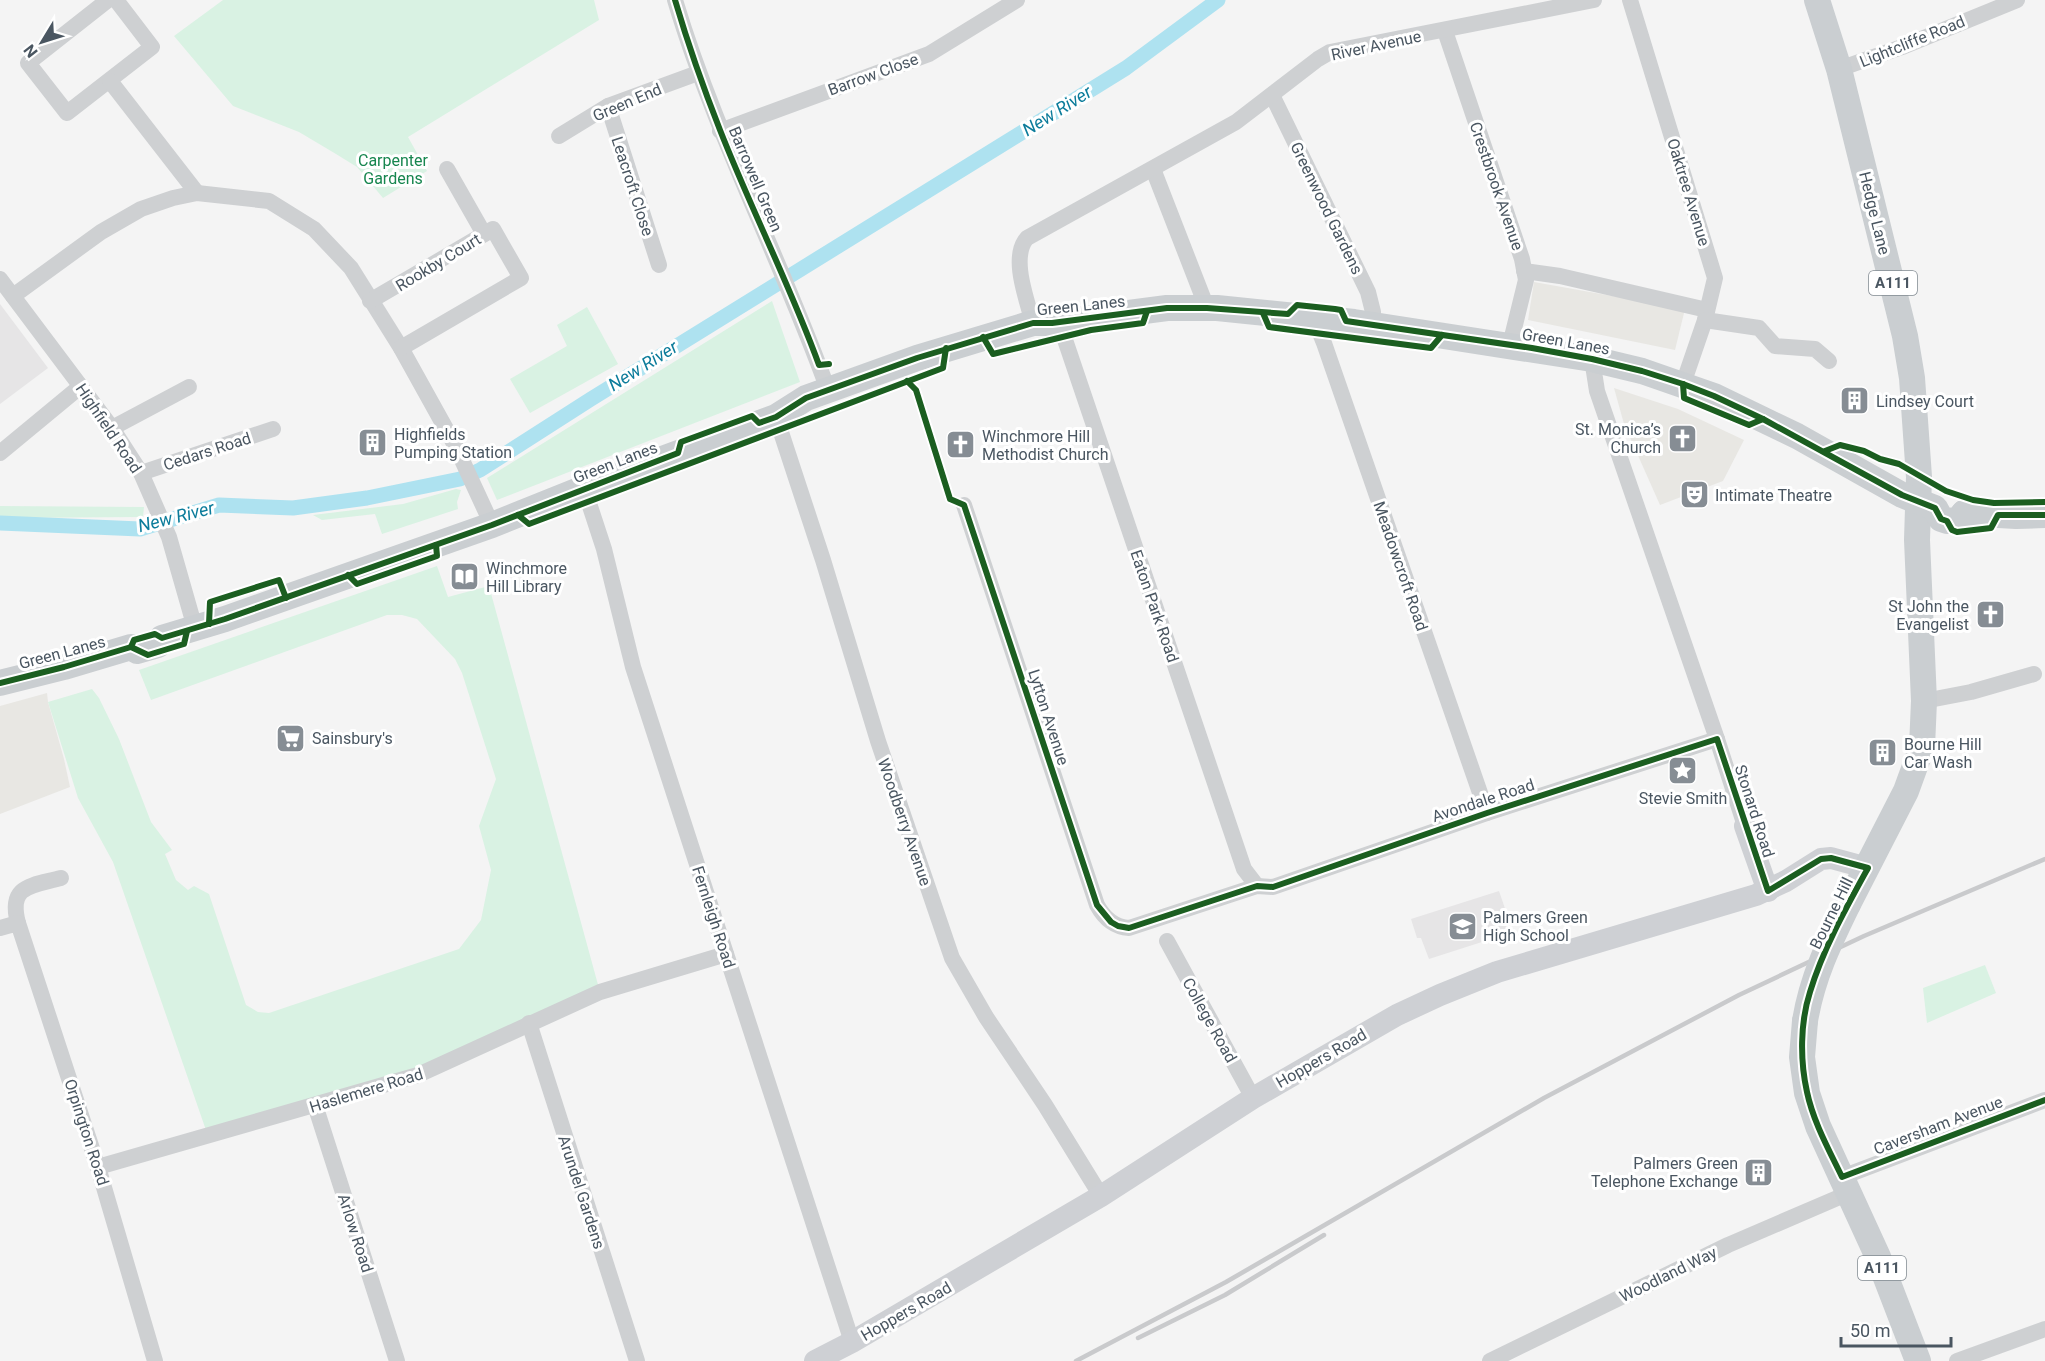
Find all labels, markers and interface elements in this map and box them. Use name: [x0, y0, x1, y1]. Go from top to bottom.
north arrow: [12, 12, 72, 72]
street label: Lightcliffe Road: [1857, 12, 1968, 71]
street label: River Avenue: [1329, 27, 1423, 64]
text: N: [20, 41, 42, 61]
street label: Barrow Close: [825, 49, 921, 100]
street label: Green End: [590, 79, 664, 125]
water label: New River: [1018, 80, 1096, 140]
street label: Crestbrook Avenue: [1466, 119, 1527, 253]
street label: Barrowell Green: [725, 124, 786, 235]
street label: Leacroft Close: [607, 134, 658, 238]
street label: Oaktree Avenue: [1663, 136, 1714, 248]
street label: Greenwood Gardens: [1286, 139, 1367, 277]
park label: Carpenter Gardens: [358, 151, 429, 188]
street label: Hedge Lane: [1855, 170, 1894, 257]
street label: Rookby Court: [392, 230, 484, 295]
road number: A111: [1869, 271, 1917, 295]
street label: Green Lanes: [1036, 291, 1126, 320]
street label: Green Lanes: [1521, 324, 1611, 359]
water label: New River: [604, 335, 682, 395]
street label: Highfield Road: [72, 380, 146, 477]
building icon: Lindsey Court: [1839, 385, 1871, 417]
place label: Lindsey Court: [1876, 392, 1974, 411]
place label: St. Monica’s Church: [1575, 420, 1661, 457]
church icon: St. Monica’s Church: [1666, 422, 1698, 454]
place label: Highfields Pumping Station: [394, 425, 512, 462]
building icon: Highfields Pumping Station: [357, 427, 389, 459]
place label: Winchmore Hill Methodist Church: [982, 427, 1109, 464]
street label: Cedars Road: [161, 428, 253, 475]
church icon: Winchmore Hill Methodist Church: [945, 429, 977, 461]
street label: Green Lanes: [570, 438, 660, 487]
theatre icon: Intimate Theatre: [1678, 479, 1710, 511]
place label: Intimate Theatre: [1715, 486, 1832, 505]
water label: New River: [136, 497, 217, 536]
street label: Meadowcroft Road: [1369, 499, 1432, 633]
street label: Eaton Park Road: [1126, 547, 1183, 665]
place label: Winchmore Hill Library: [486, 559, 567, 596]
library icon: Winchmore Hill Library: [449, 561, 481, 593]
place label: St John the Evangelist: [1888, 597, 1969, 634]
church icon: St John the Evangelist: [1974, 599, 2006, 631]
street label: Green Lanes: [17, 632, 107, 673]
street label: Lytton Avenue: [1024, 667, 1073, 768]
supermarket icon: Sainsbury's: [275, 722, 307, 754]
place label: Sainsbury's: [312, 729, 393, 748]
place label: Bourne Hill Car Wash: [1904, 735, 1982, 772]
building icon: Bourne Hill Car Wash: [1867, 737, 1899, 769]
place icon: Stevie Smith: [1667, 754, 1699, 786]
street label: Woodberry Avenue: [874, 756, 935, 888]
street label: Stonard Road: [1731, 762, 1778, 860]
street label: Avondale Road: [1430, 775, 1537, 826]
place label: Stevie Smith: [1639, 789, 1727, 808]
street label: Fernleigh Road: [688, 864, 739, 971]
street label: Bourne Hill: [1806, 874, 1857, 952]
place label: Palmers Green High School: [1483, 908, 1588, 945]
school or university icon: Palmers Green High School: [1446, 910, 1478, 942]
street label: College Road: [1178, 975, 1241, 1066]
street label: Hoppers Road: [1273, 1025, 1370, 1092]
street label: Haslemere Road: [307, 1064, 425, 1117]
street label: Orpington Road: [60, 1077, 113, 1188]
street label: Caversham Avenue: [1871, 1092, 2005, 1159]
street label: Arundel Gardens: [554, 1133, 609, 1251]
place label: Palmers Green Telephone Exchange: [1591, 1154, 1738, 1191]
building icon: Palmers Green Telephone Exchange: [1743, 1156, 1775, 1188]
street label: Arlow Road: [334, 1191, 377, 1275]
street label: Woodland Way: [1617, 1243, 1720, 1306]
road number: A111: [1858, 1256, 1906, 1280]
street label: Hoppers Road: [858, 1278, 955, 1345]
scale bar: [1841, 1310, 1950, 1348]
text: 50 m: [1850, 1320, 1890, 1341]

